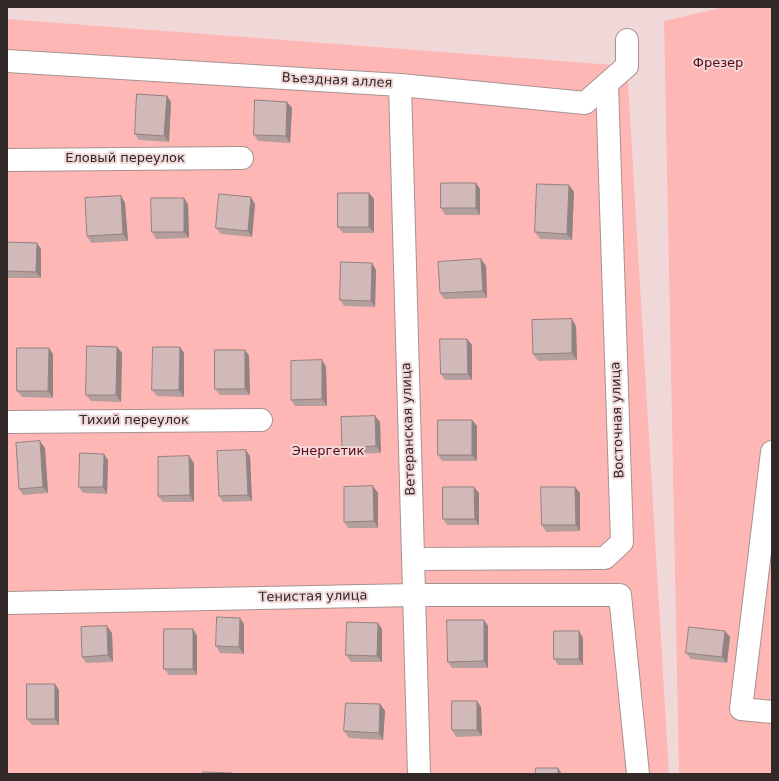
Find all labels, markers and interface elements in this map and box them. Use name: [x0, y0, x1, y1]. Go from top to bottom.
park label: Фрезер: [693, 56, 743, 72]
street label: Въездная аллея: [281, 70, 393, 92]
street label: Еловый переулок: [65, 151, 185, 167]
street label: Восточная улица: [608, 361, 628, 479]
street label: Ветеранская улица: [399, 362, 419, 496]
street label: Тихий переулок: [79, 413, 189, 429]
park label: Энергетик: [292, 444, 364, 460]
street label: Тенистая улица: [258, 588, 368, 606]

